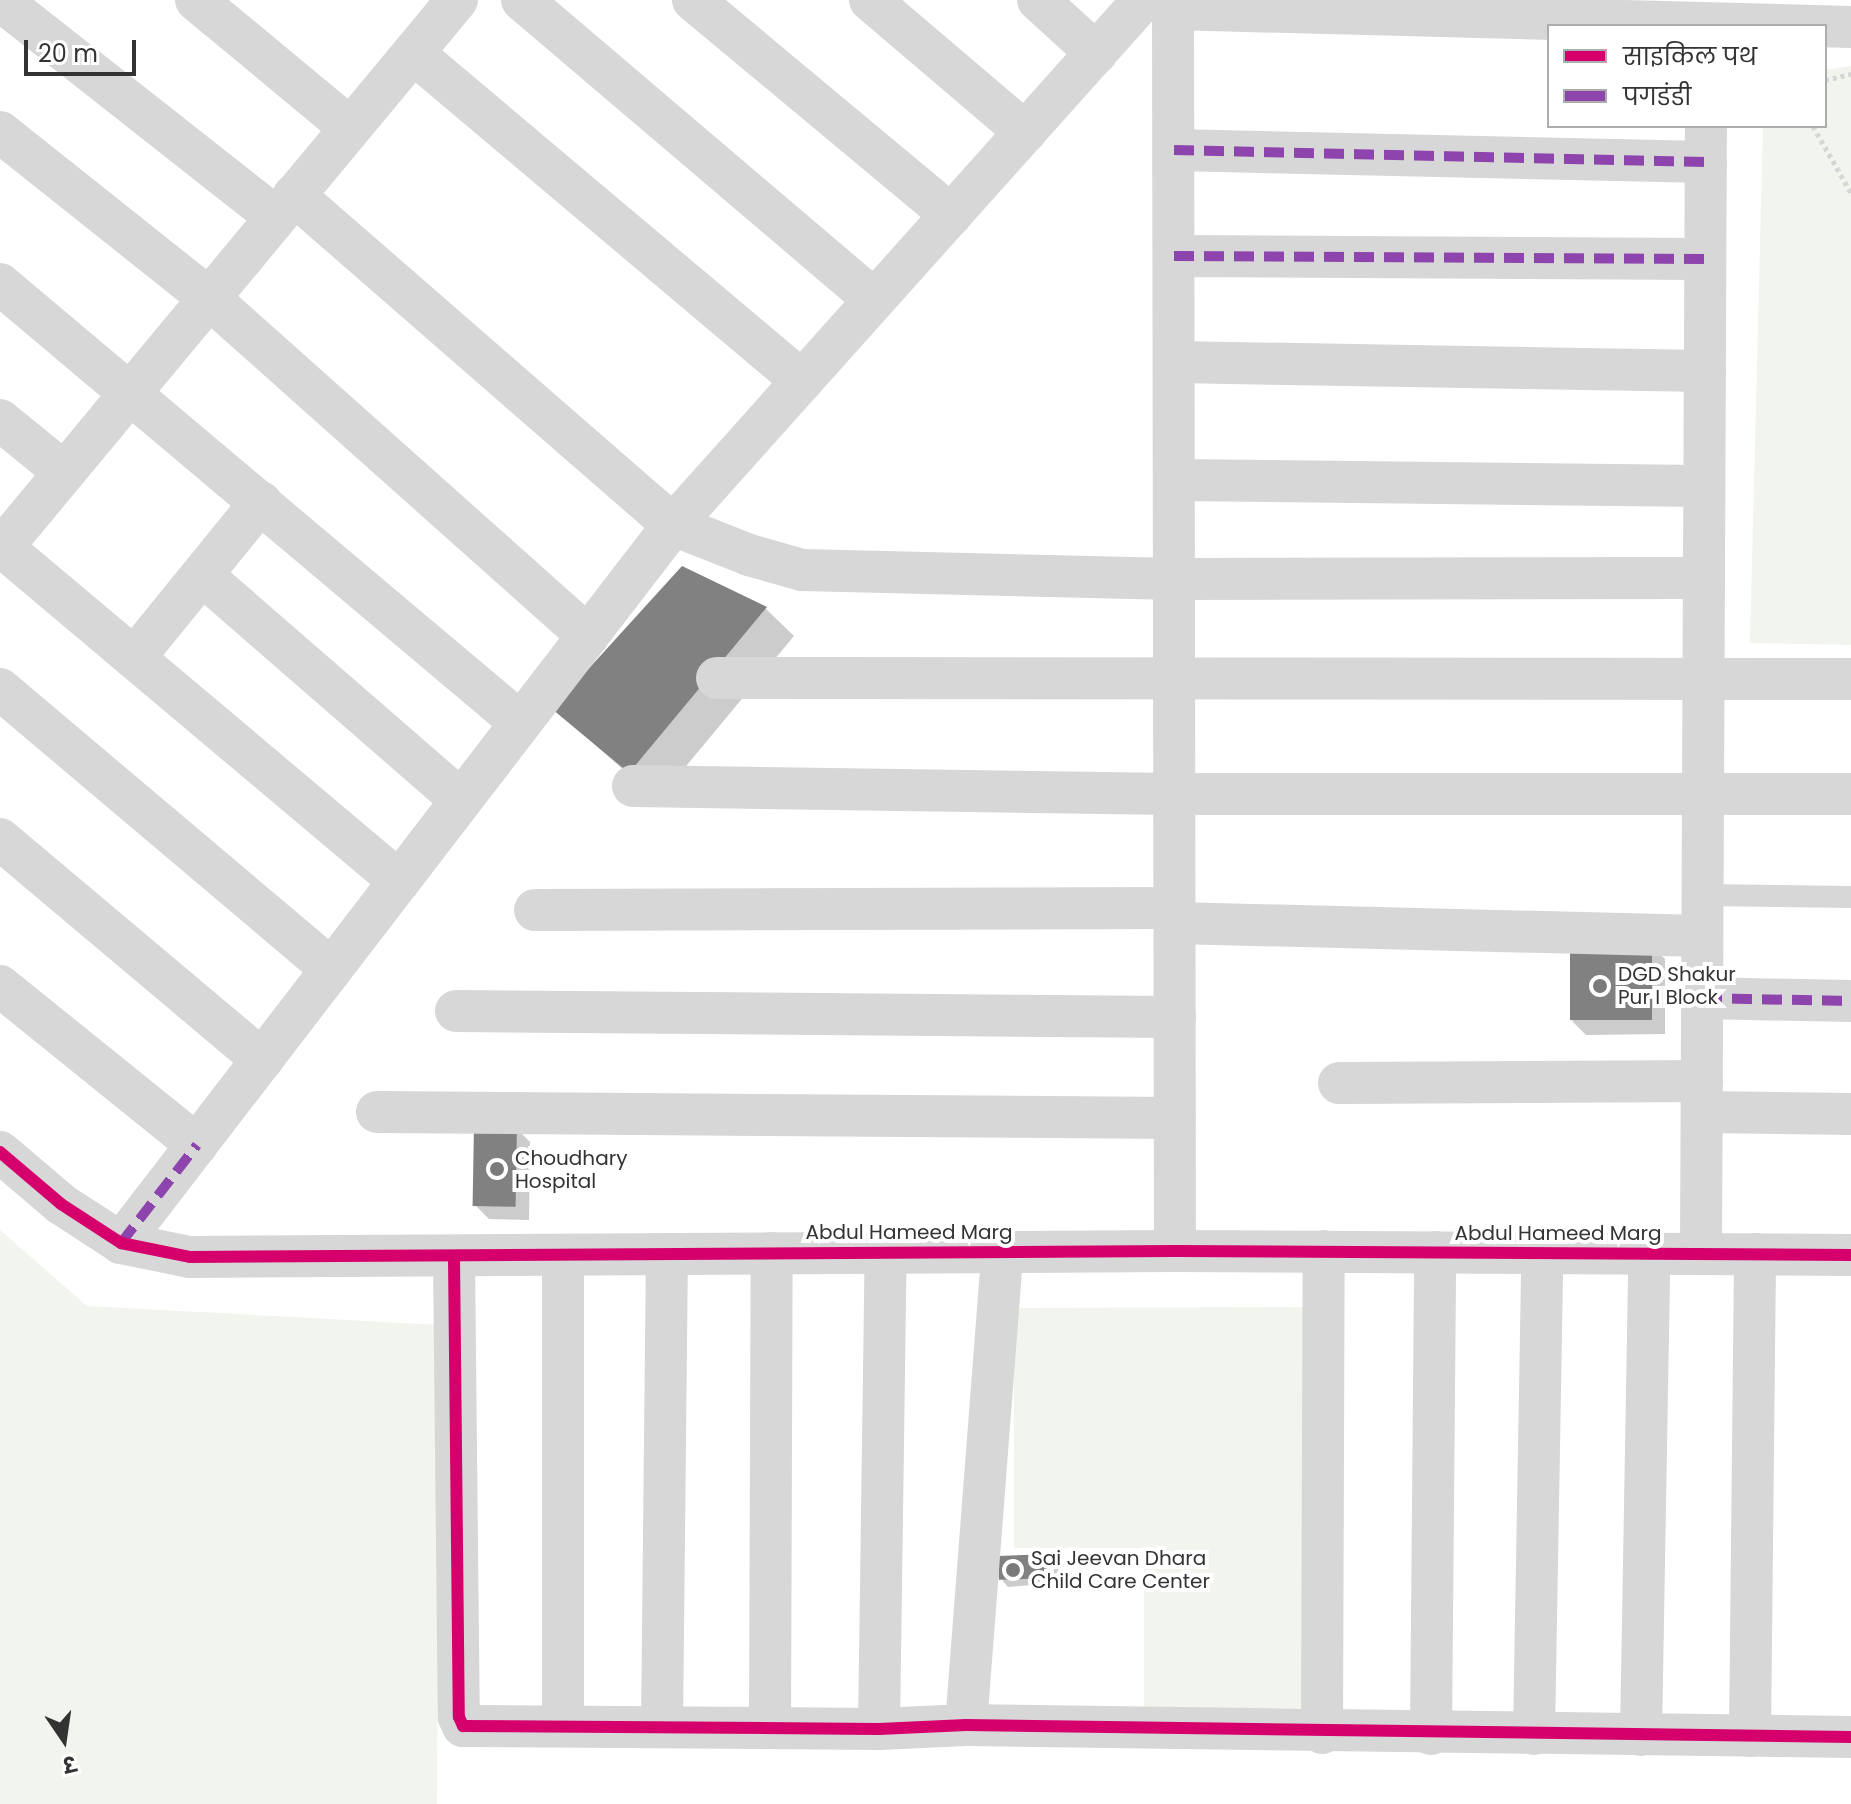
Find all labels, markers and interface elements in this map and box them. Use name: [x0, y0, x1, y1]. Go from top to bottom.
scale bar: [28, 24, 140, 74]
legend: [1547, 24, 1827, 128]
text: 20 m: [38, 37, 98, 70]
text: साइकिल पथ: [1623, 40, 1757, 73]
text: पगडंडी: [1623, 80, 1691, 113]
place label: DGD Shakur Pur I Block: [1618, 962, 1736, 1009]
marker: DGD Shakur Pur I Block: [1589, 975, 1611, 997]
place label: Choudhary Hospital: [515, 1146, 627, 1193]
marker: Choudhary Hospital: [486, 1158, 508, 1180]
street label: Abdul Hameed Marg: [806, 1220, 1012, 1244]
street label: Abdul Hameed Marg: [1455, 1221, 1661, 1245]
place label: Sai Jeevan Dhara Child Care Center: [1031, 1546, 1210, 1593]
marker: Sai Jeevan Dhara Child Care Center: [1002, 1559, 1024, 1581]
north arrow: [24, 1700, 104, 1780]
text: उ: [60, 1747, 79, 1780]

